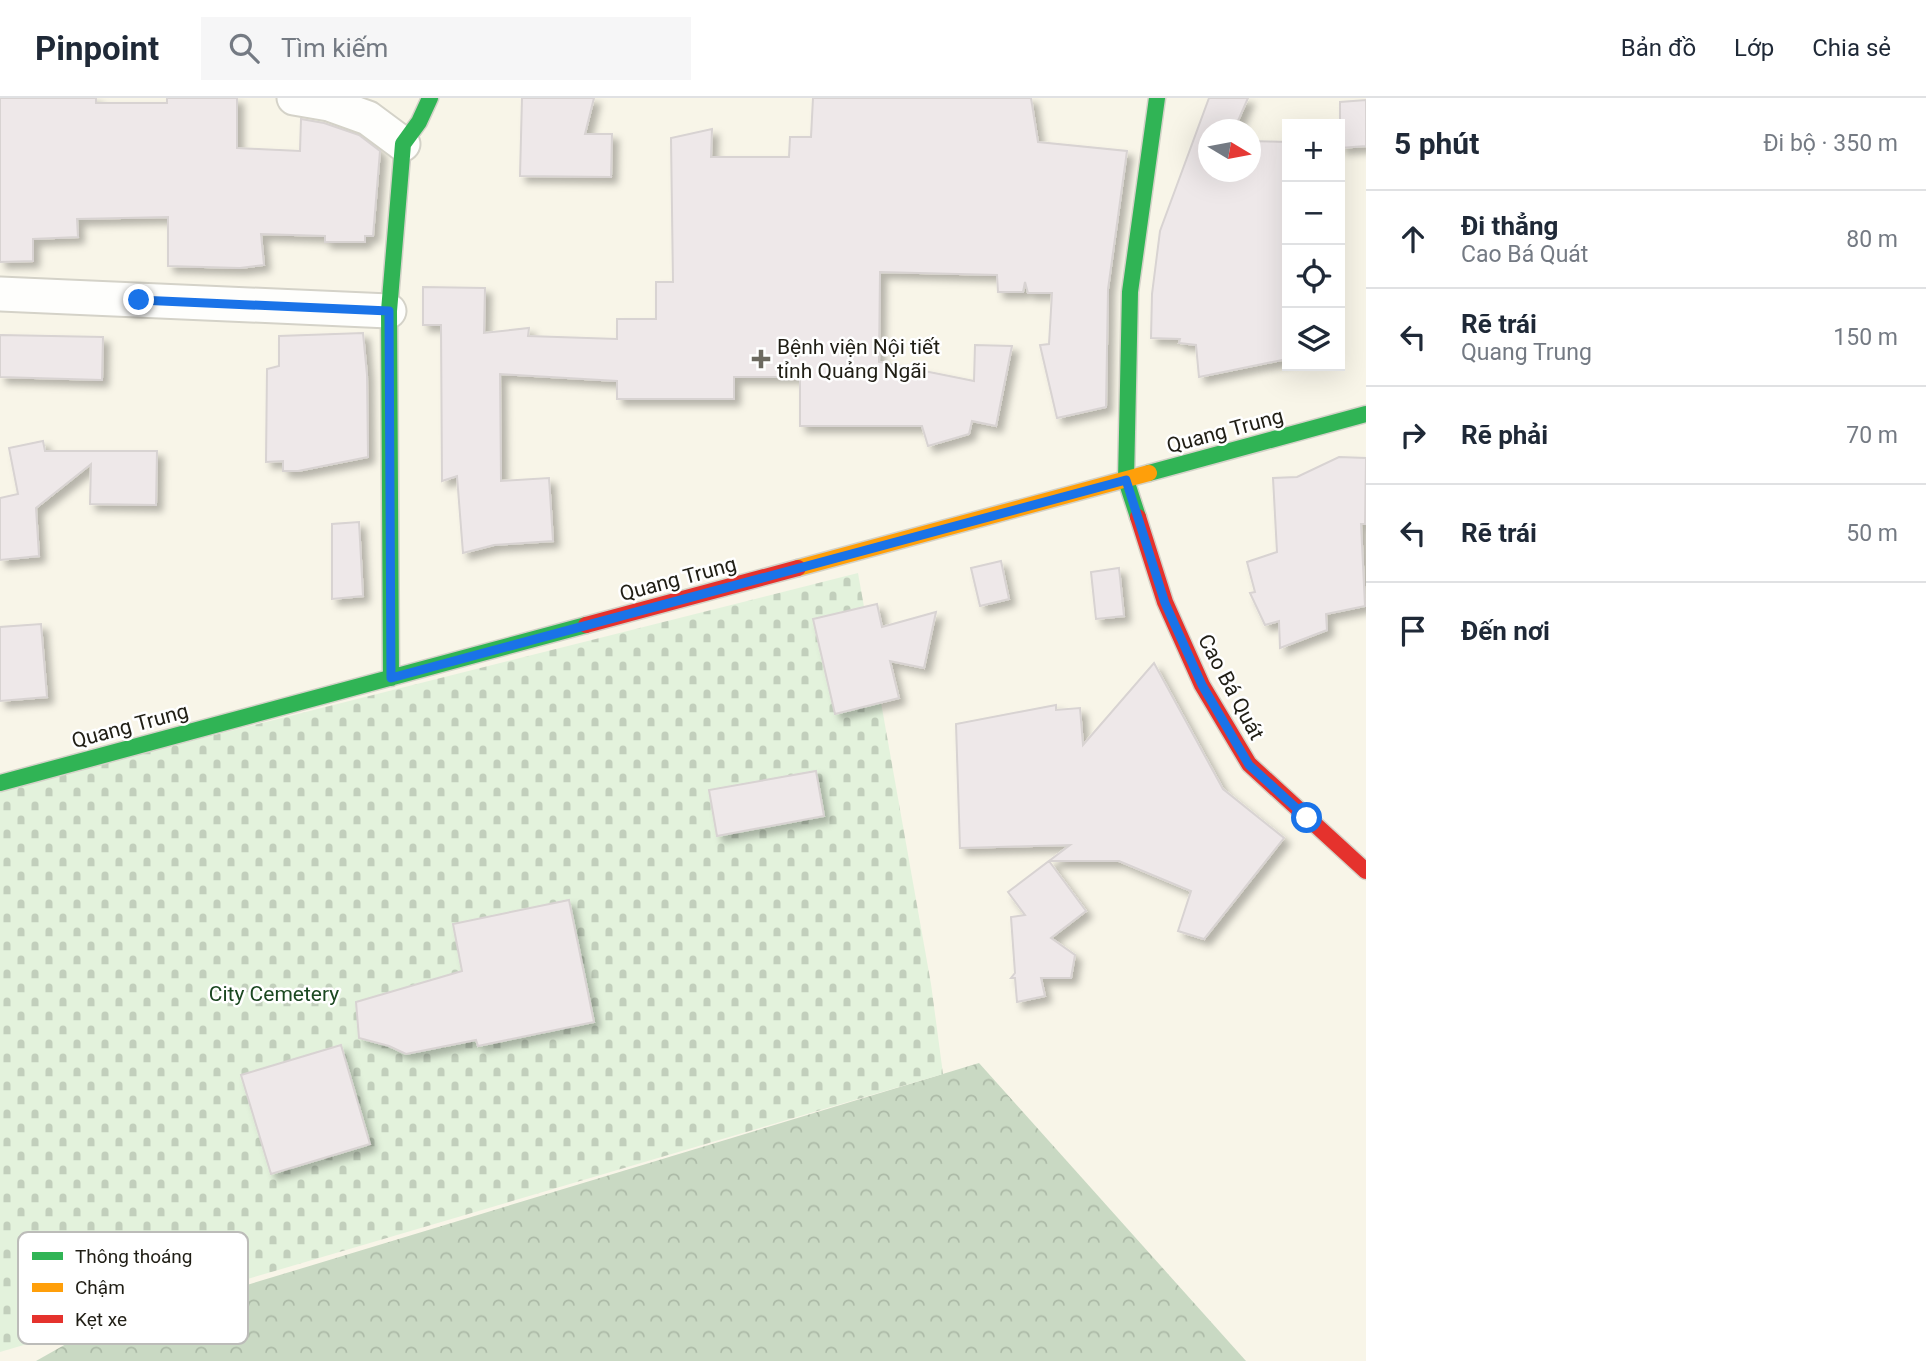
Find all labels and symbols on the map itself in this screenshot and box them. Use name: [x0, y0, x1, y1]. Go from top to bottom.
north arrow: [1198, 119, 1261, 182]
route end: [123, 284, 154, 315]
place label: Bệnh viện Nội tiết tỉnh Quảng Ngãi: [777, 335, 940, 383]
marker: Bệnh viện Nội tiết tỉnh Quảng Ngãi: [751, 349, 771, 369]
street label: Quang Trung: [1164, 404, 1286, 458]
street label: Quang Trung: [617, 552, 739, 606]
street label: Cao Bá Quát: [1193, 630, 1269, 744]
street label: Quang Trung: [69, 699, 191, 753]
route start: [1291, 802, 1322, 833]
park label: City Cemetery: [209, 982, 339, 1006]
legend: [18, 1232, 248, 1344]
text: Thông thoáng: [75, 1245, 193, 1268]
text: Chậm: [75, 1276, 125, 1299]
text: Kẹt xe: [75, 1308, 127, 1331]

